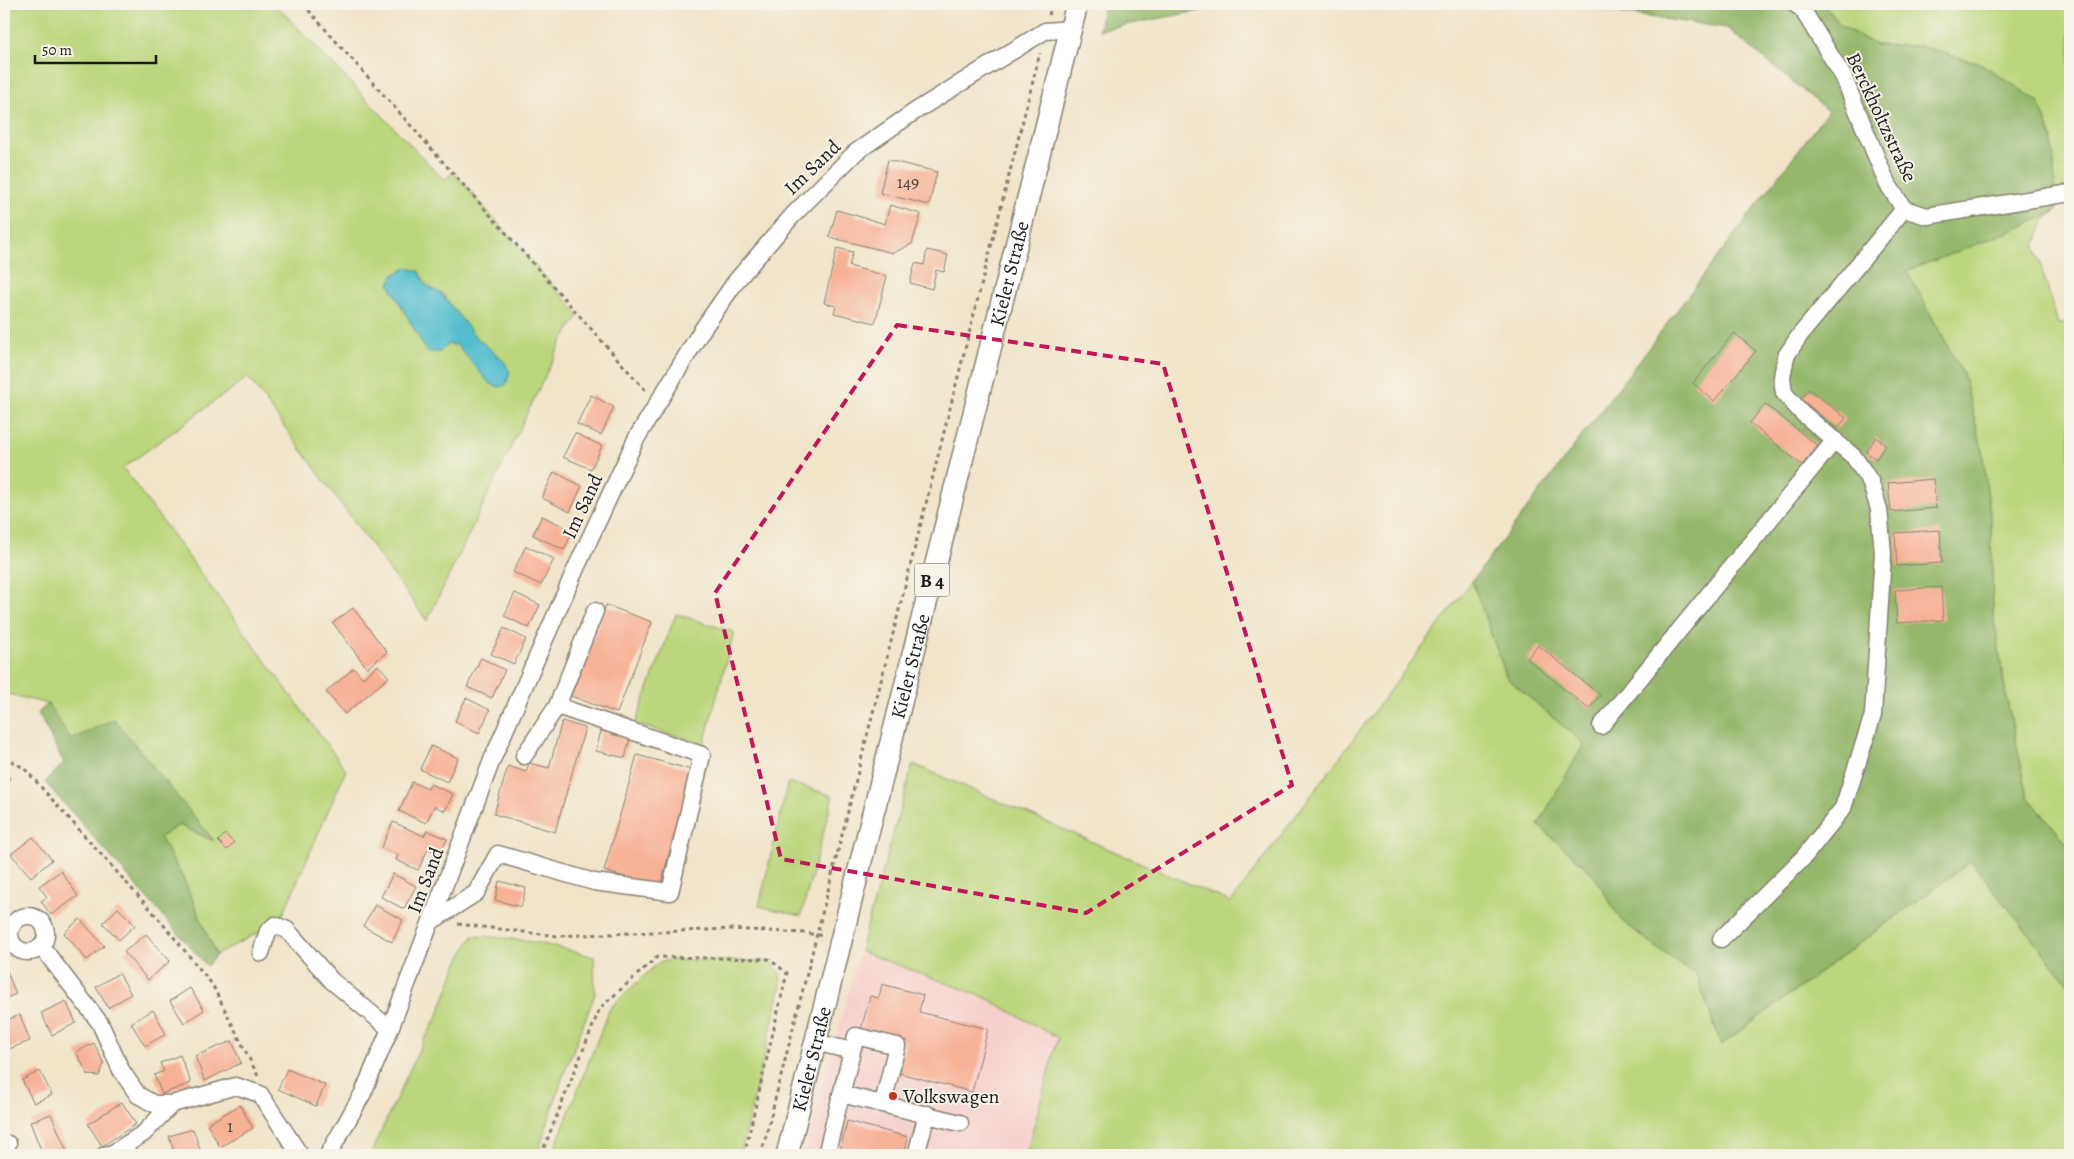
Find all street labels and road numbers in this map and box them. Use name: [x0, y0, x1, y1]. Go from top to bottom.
street label: Berckholtzstraße: [1840, 48, 1923, 186]
street label: Im Sand: [778, 134, 847, 201]
street label: Kieler Straße: [983, 218, 1036, 329]
street label: Im Sand: [556, 469, 609, 543]
road number: B 4: [914, 564, 950, 596]
street label: Kieler Straße: [884, 611, 937, 722]
street label: Im Sand: [401, 843, 450, 917]
street label: Kieler Straße: [785, 1004, 838, 1115]

